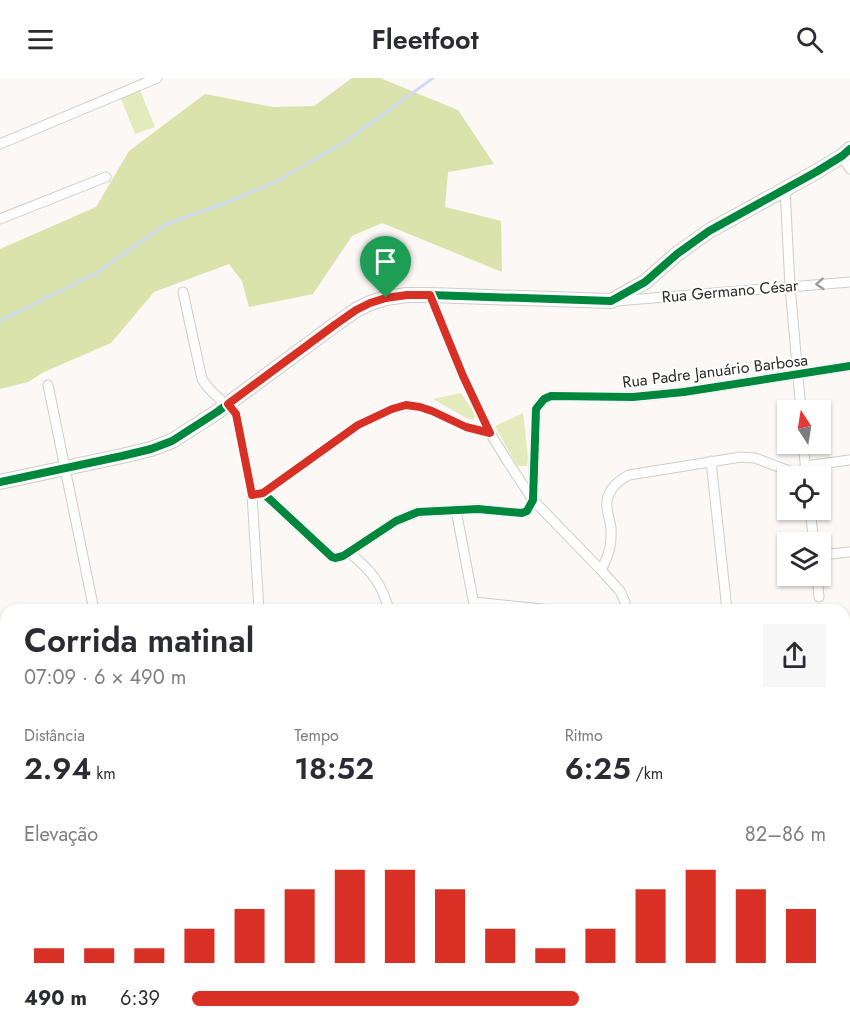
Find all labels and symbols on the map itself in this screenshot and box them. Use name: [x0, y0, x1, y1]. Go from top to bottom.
pin: [360, 236, 411, 298]
street label: Rua Germano César: [661, 274, 800, 308]
one-way arrow: [815, 277, 824, 290]
street label: Rua Padre Januário Barbosa: [621, 348, 809, 394]
north arrow: [777, 400, 831, 454]

